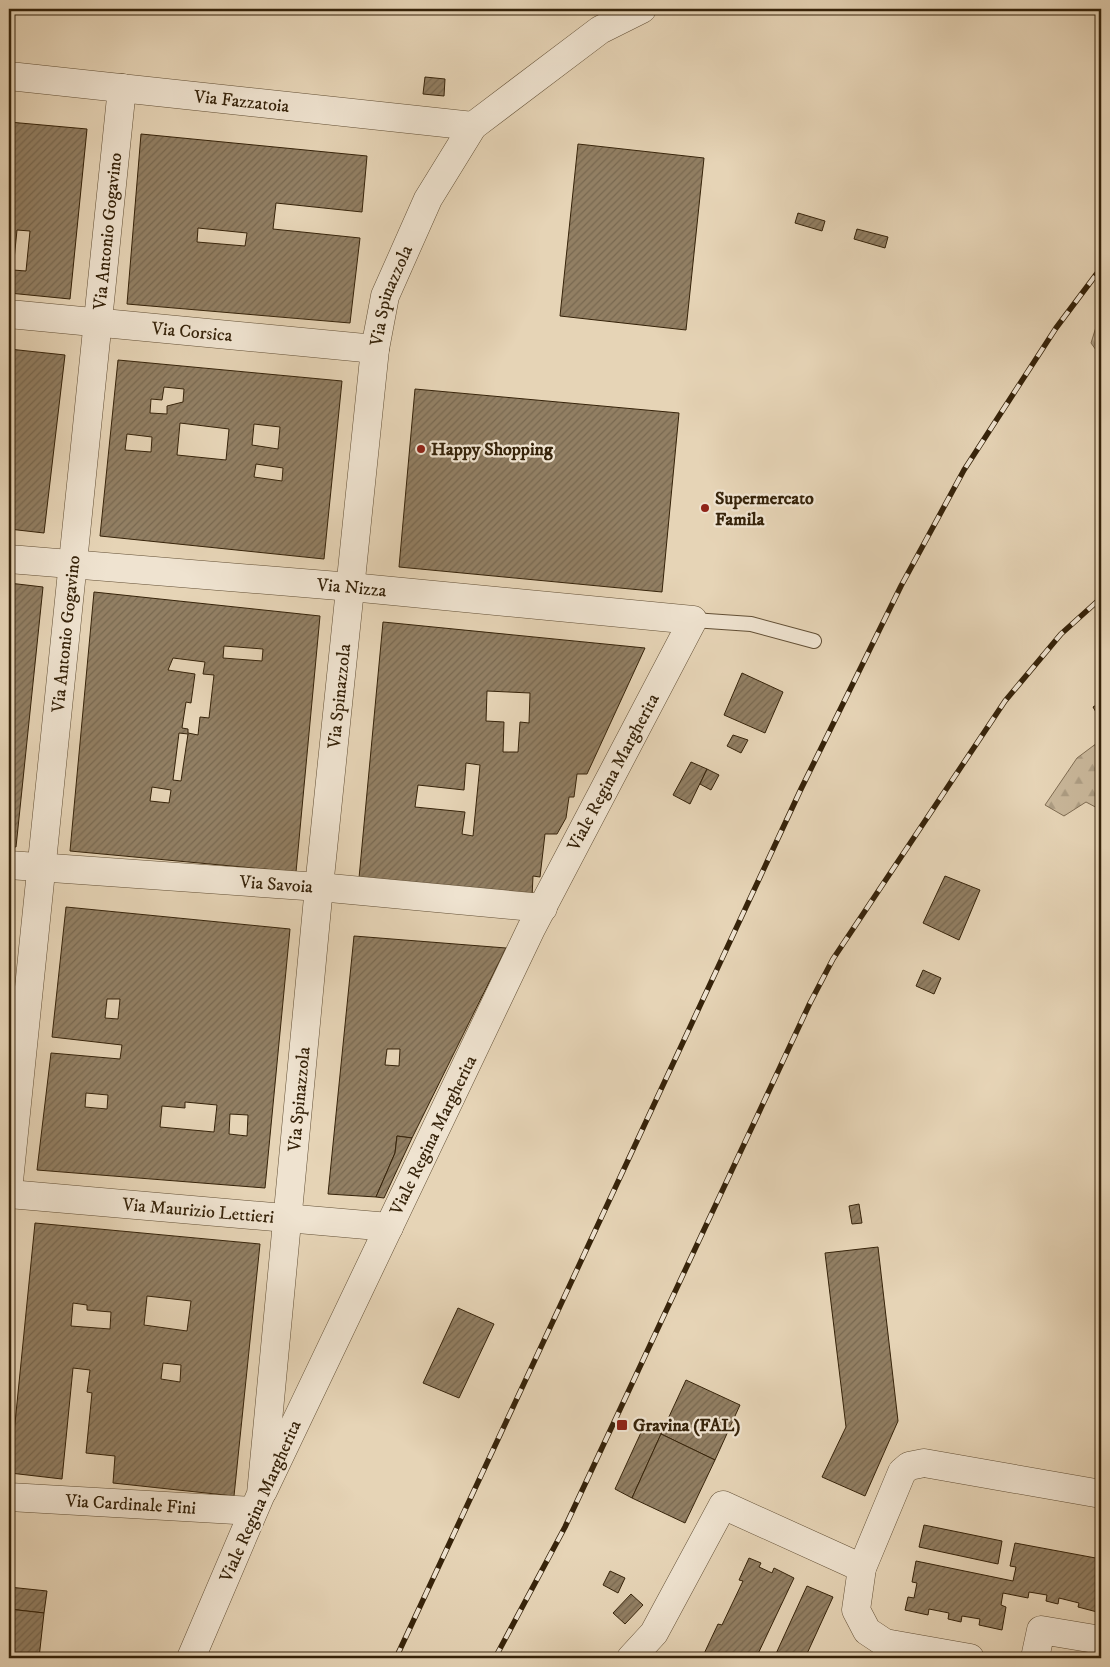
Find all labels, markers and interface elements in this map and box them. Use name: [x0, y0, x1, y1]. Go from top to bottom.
street label: Via Fazzatoia: [192, 86, 291, 118]
street label: Via Antonio Gogavino: [89, 151, 127, 312]
street label: Via Spinazzola: [366, 242, 418, 349]
street label: Via Corsica: [150, 318, 234, 347]
place label: Happy Shopping: [431, 439, 554, 461]
marker: Happy Shopping: [415, 443, 427, 455]
place label: Supermercato Famila: [715, 488, 814, 531]
marker: Supermercato Famila: [699, 502, 711, 514]
street label: Via Antonio Gogavino: [47, 554, 86, 715]
street label: Via Nizza: [315, 574, 388, 602]
street label: Via Spinazzola: [323, 643, 356, 751]
street label: Viale Regina Margherita: [563, 690, 665, 856]
street label: Via Savoia: [238, 871, 314, 899]
street label: Via Spinazzola: [284, 1046, 316, 1154]
street label: Viale Regina Margherita: [385, 1052, 482, 1220]
street label: Via Maurizio Lettieri: [120, 1194, 275, 1229]
place label: Gravina (FAL): [633, 1415, 740, 1437]
street label: Viale Regina Margherita: [215, 1417, 307, 1587]
marker: Gravina (FAL): [615, 1418, 629, 1432]
street label: Via Cardinale Fini: [64, 1490, 197, 1520]

